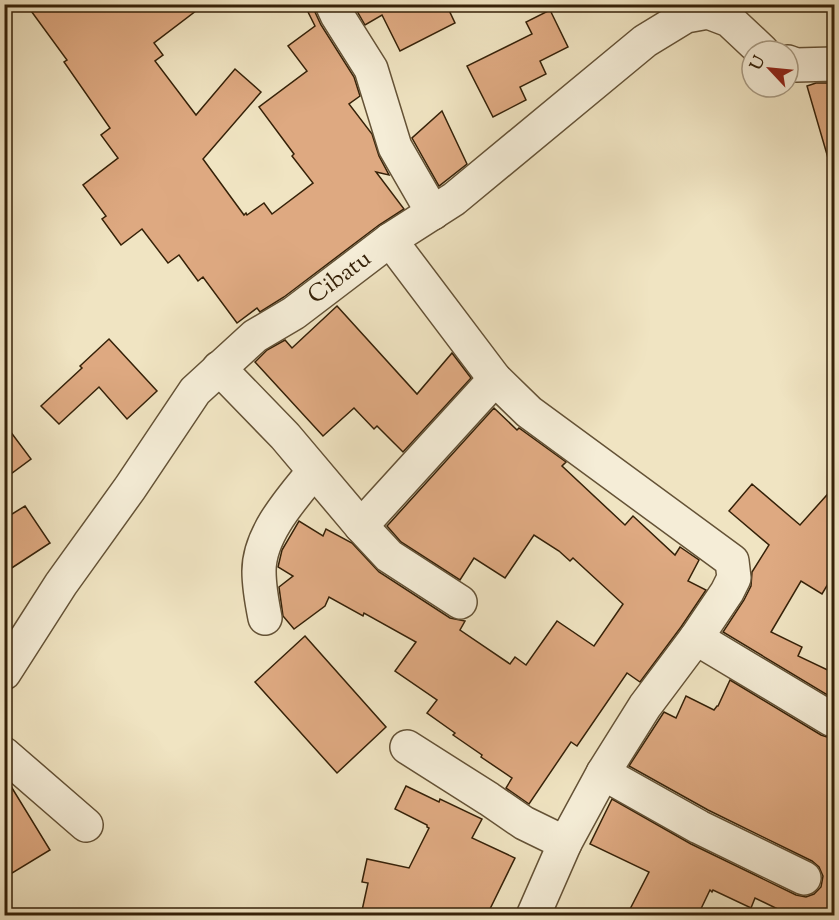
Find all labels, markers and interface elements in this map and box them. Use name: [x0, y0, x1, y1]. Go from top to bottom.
north arrow: [740, 39, 800, 99]
text: U: [746, 52, 772, 74]
street label: Cibatu: [301, 243, 379, 313]

